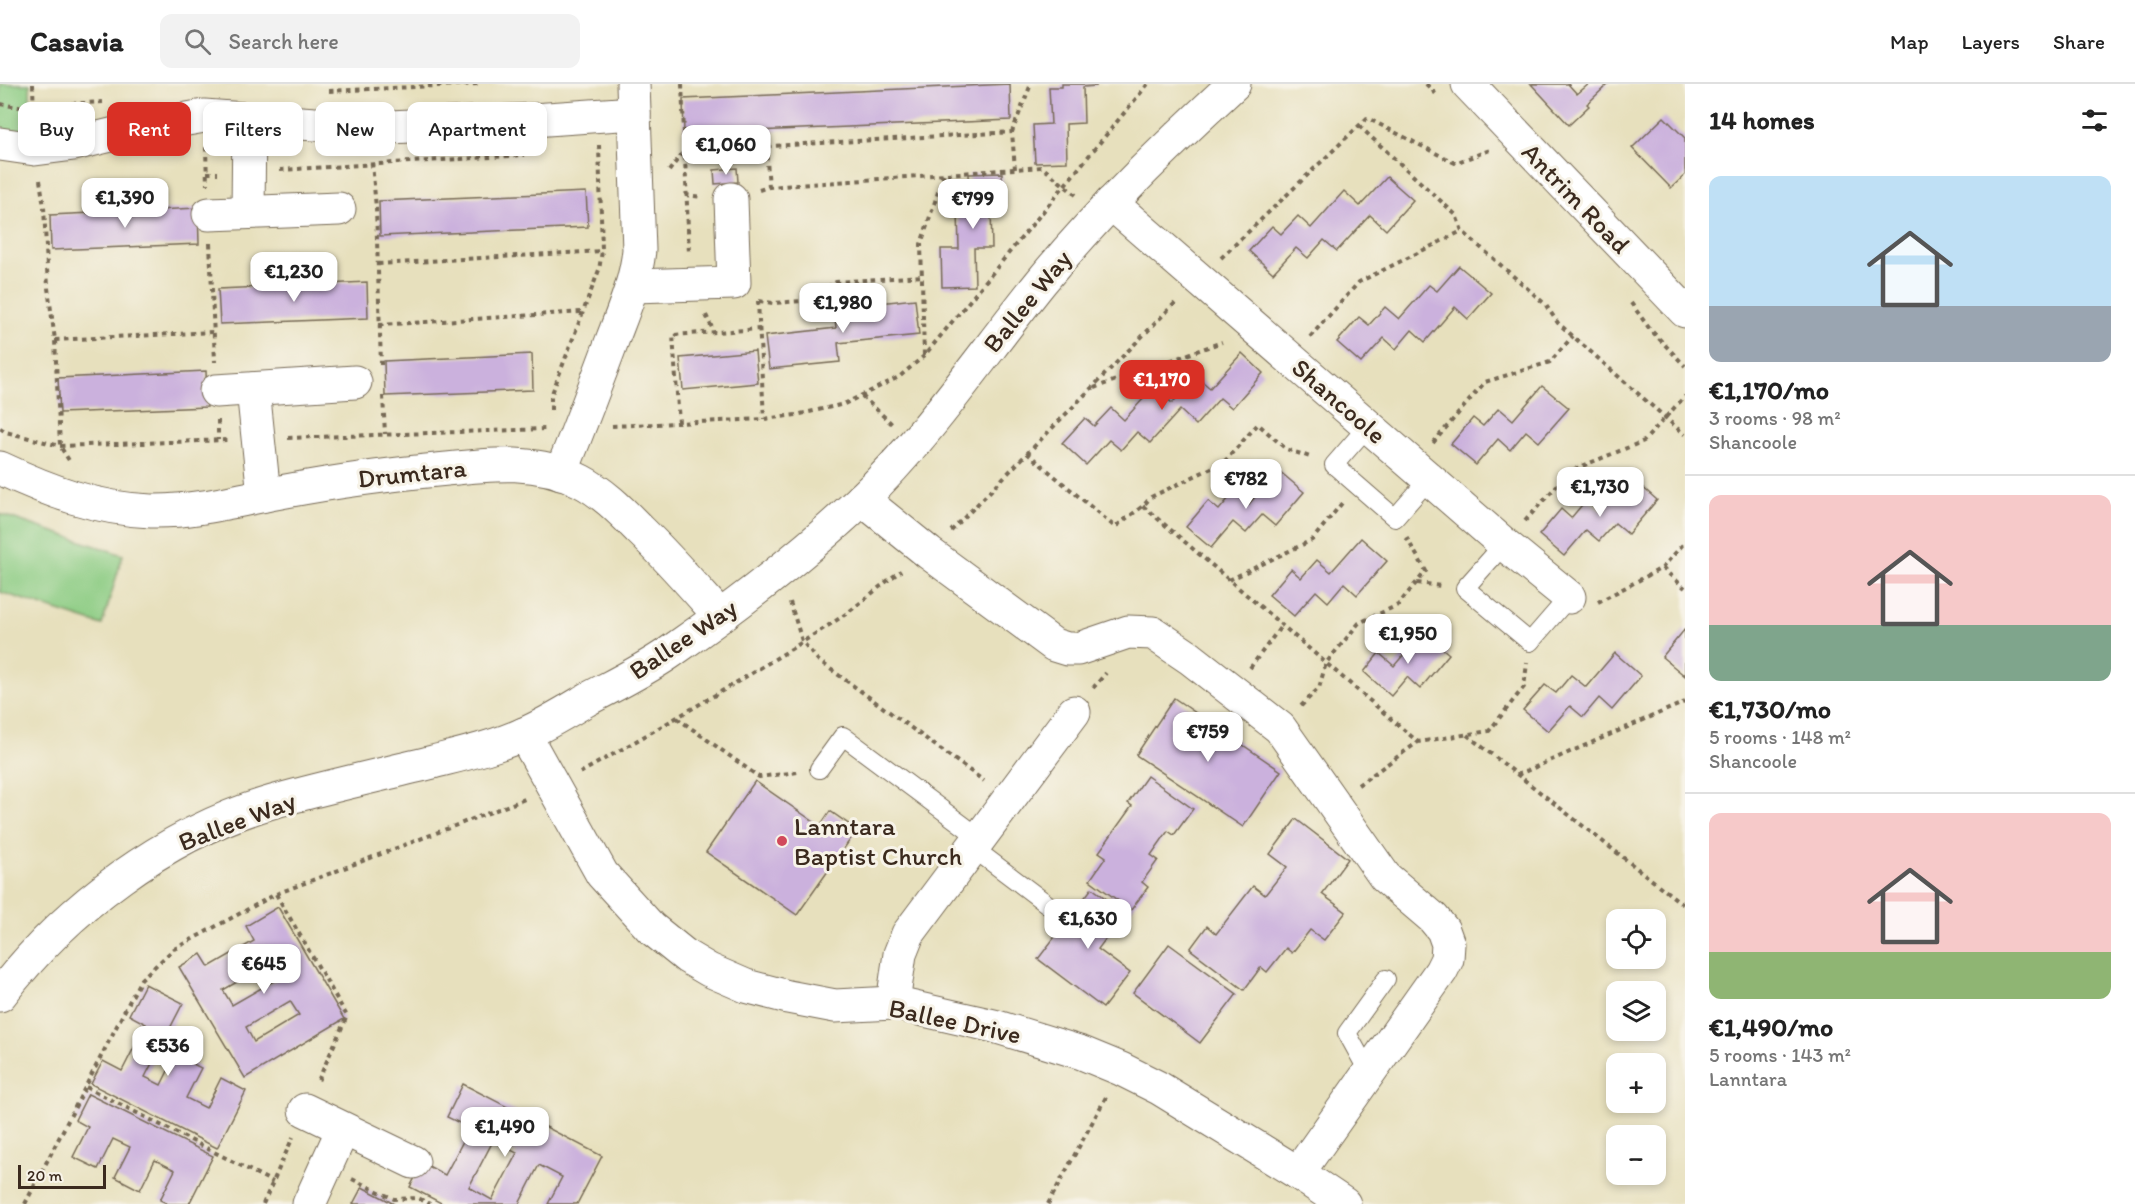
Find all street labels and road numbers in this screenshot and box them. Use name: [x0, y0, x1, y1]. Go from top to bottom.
street label: Antrim Road: [1515, 136, 1637, 260]
street label: Ballee Way: [976, 243, 1078, 359]
street label: Shancoole: [1285, 351, 1393, 451]
street label: Drumtara: [356, 451, 468, 495]
street label: Ballee Way: [623, 591, 743, 687]
street label: Ballee Way: [174, 784, 300, 858]
street label: Ballee Drive: [886, 991, 1024, 1051]

